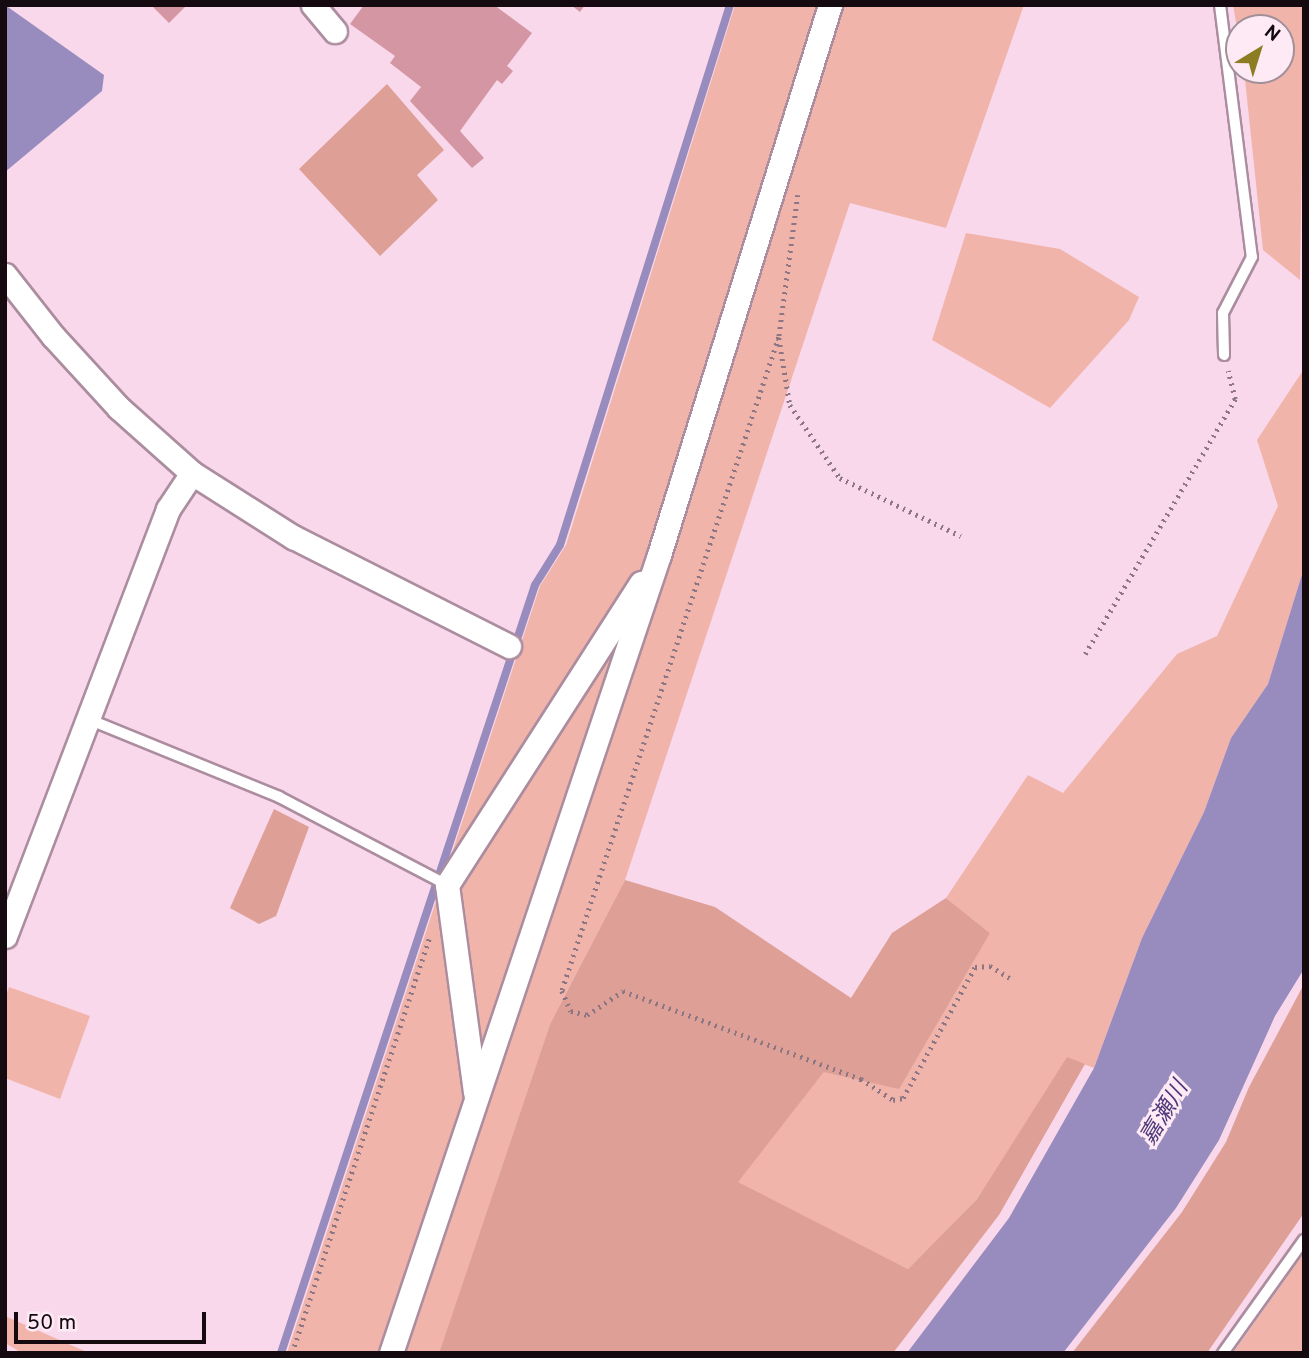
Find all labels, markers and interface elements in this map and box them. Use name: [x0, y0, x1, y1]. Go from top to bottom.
north arrow: [1225, 14, 1295, 84]
text: N: [1259, 20, 1284, 48]
water label: 嘉瀬川: [1136, 1077, 1196, 1151]
scale bar: [18, 1298, 210, 1342]
text: 50 m: [27, 1310, 76, 1337]

